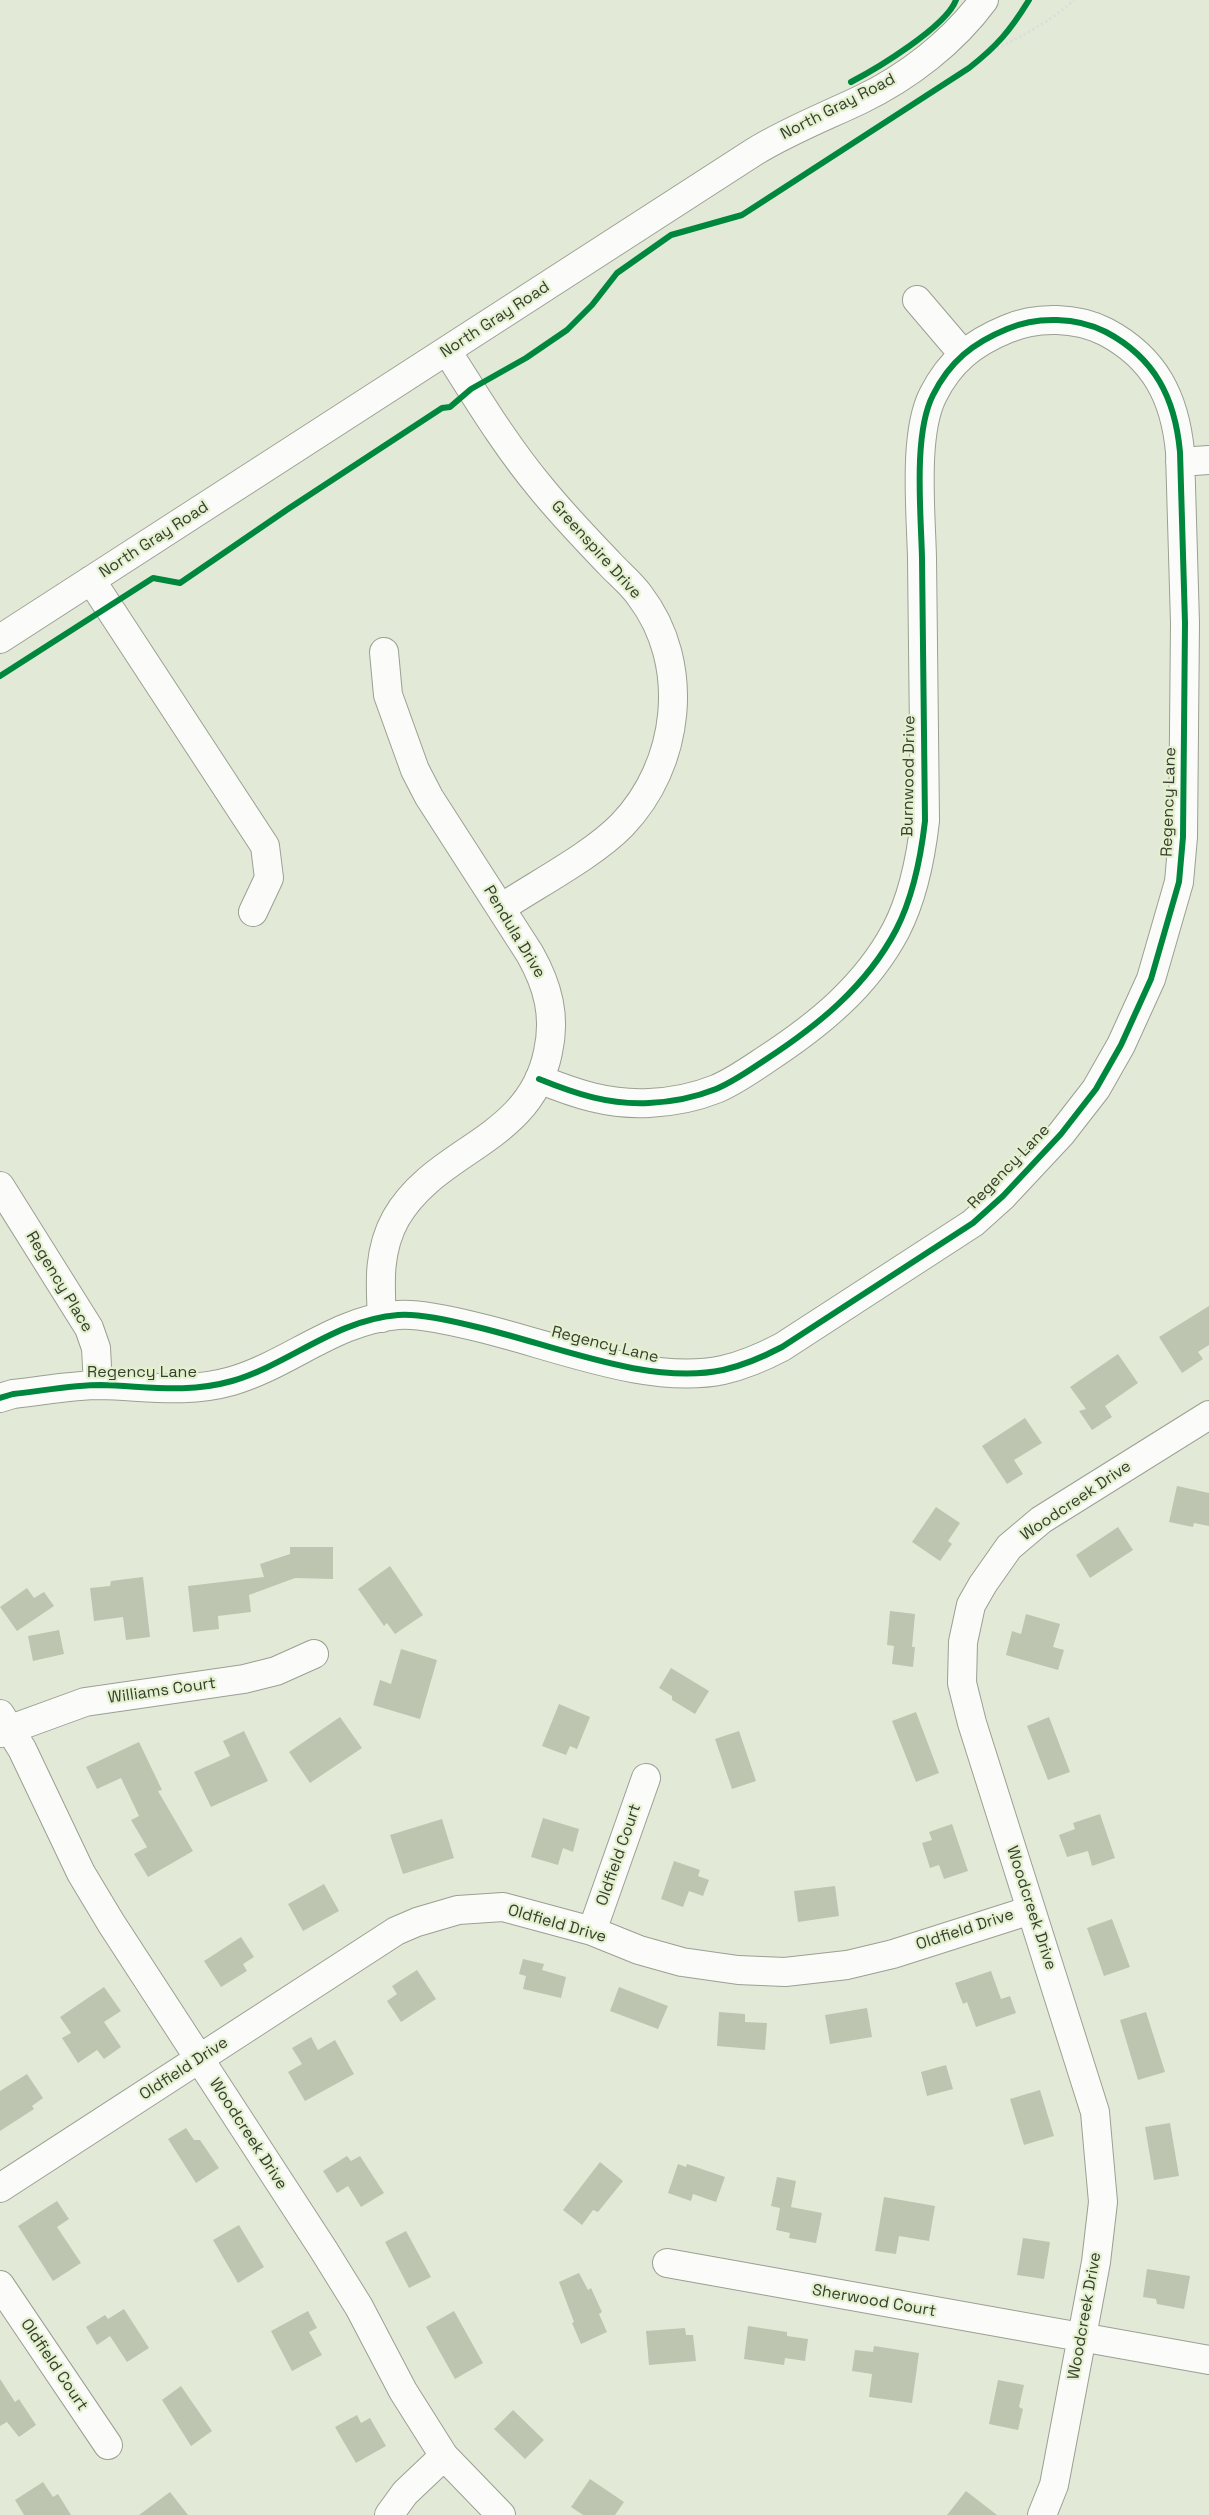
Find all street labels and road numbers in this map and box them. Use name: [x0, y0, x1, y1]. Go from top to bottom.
street label: North Gray Road: [777, 70, 899, 144]
street label: North Gray Road: [437, 278, 553, 362]
street label: Greenspire Drive: [547, 497, 645, 603]
street label: North Gray Road: [96, 498, 212, 582]
street label: Burnwood Drive: [898, 715, 920, 837]
street label: Regency Lane: [1157, 747, 1181, 857]
street label: Pendula Drive: [479, 882, 549, 982]
street label: Regency Lane: [964, 1121, 1054, 1213]
street label: Regency Place: [21, 1228, 97, 1336]
street label: Regency Lane: [549, 1322, 661, 1368]
street label: Regency Lane: [87, 1363, 197, 1383]
street label: Woodcreek Drive: [1017, 1457, 1135, 1545]
street label: Williams Court: [107, 1674, 217, 1708]
street label: Oldfield Court: [593, 1801, 645, 1909]
street label: Woodcreek Drive: [1002, 1844, 1060, 1972]
street label: Oldfield Drive: [505, 1901, 609, 1947]
street label: Oldfield Drive: [914, 1905, 1016, 1955]
street label: Oldfield Drive: [136, 2033, 232, 2105]
street label: Woodcreek Drive: [205, 2075, 291, 2193]
street label: Woodcreek Drive: [1064, 2251, 1106, 2381]
street label: Sherwood Court: [811, 2281, 937, 2321]
street label: Oldfield Court: [16, 2315, 92, 2415]

